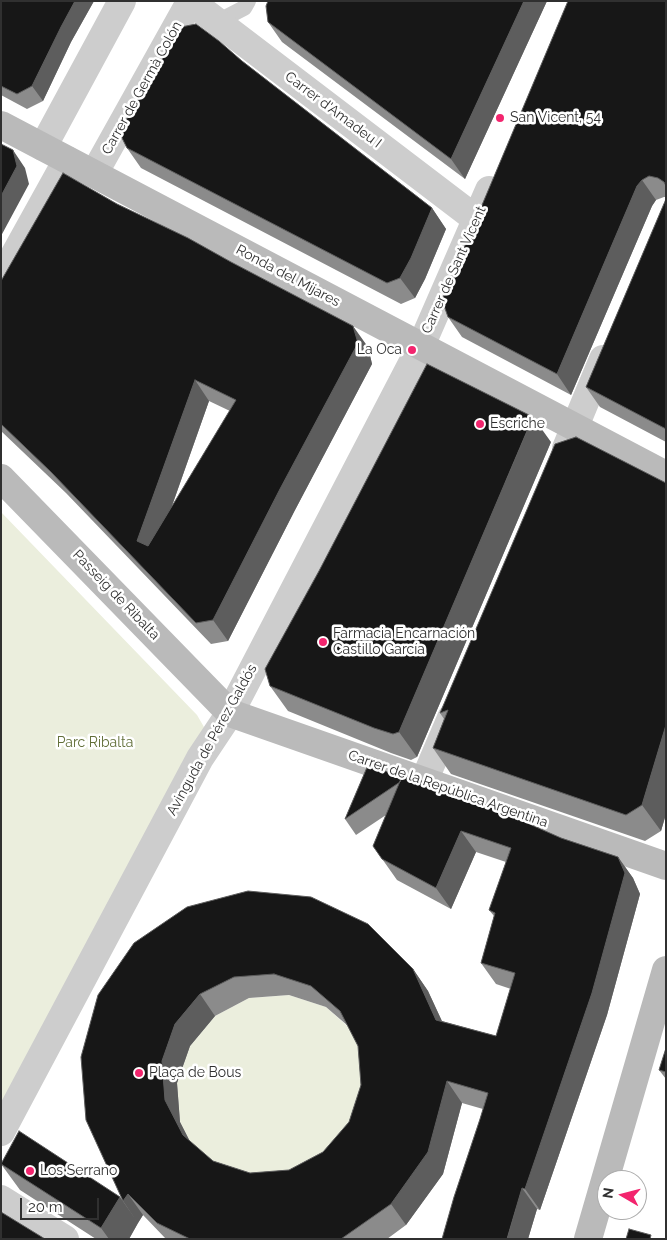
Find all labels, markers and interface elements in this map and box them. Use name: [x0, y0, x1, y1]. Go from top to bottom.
street label: Carrer de Germà Colón: [98, 19, 186, 157]
street label: Carrer d'Amadeu I: [281, 68, 385, 152]
place label: San Vicent, 54: [510, 110, 601, 126]
marker: San Vicent, 54: [494, 112, 506, 124]
street label: Carrer de Sant Vicent: [418, 204, 490, 336]
street label: Ronda del Mijares: [233, 241, 343, 311]
place label: La Oca: [357, 342, 402, 358]
marker: La Oca: [406, 344, 418, 356]
place label: Escriche: [490, 416, 545, 432]
marker: Escriche: [474, 418, 486, 430]
street label: Passeig de Ribalta: [69, 547, 163, 643]
place label: Farmacia Encarnación Castillo García: [333, 626, 475, 658]
marker: Farmacia Encarnación Castillo García: [317, 636, 329, 648]
street label: Avinguda de Pérez Galdós: [163, 661, 261, 819]
park label: Parc Ribalta: [57, 735, 133, 751]
street label: Carrer de la República Argentina: [346, 747, 550, 831]
place label: Plaça de Bous: [149, 1065, 241, 1081]
marker: Plaça de Bous: [133, 1067, 145, 1079]
place label: Los Serrano: [40, 1163, 117, 1179]
marker: Los Serrano: [24, 1165, 36, 1177]
north arrow: [597, 1170, 647, 1220]
text: N: [599, 1187, 617, 1199]
scale bar: [22, 1188, 101, 1220]
text: 20 m: [28, 1198, 63, 1216]

